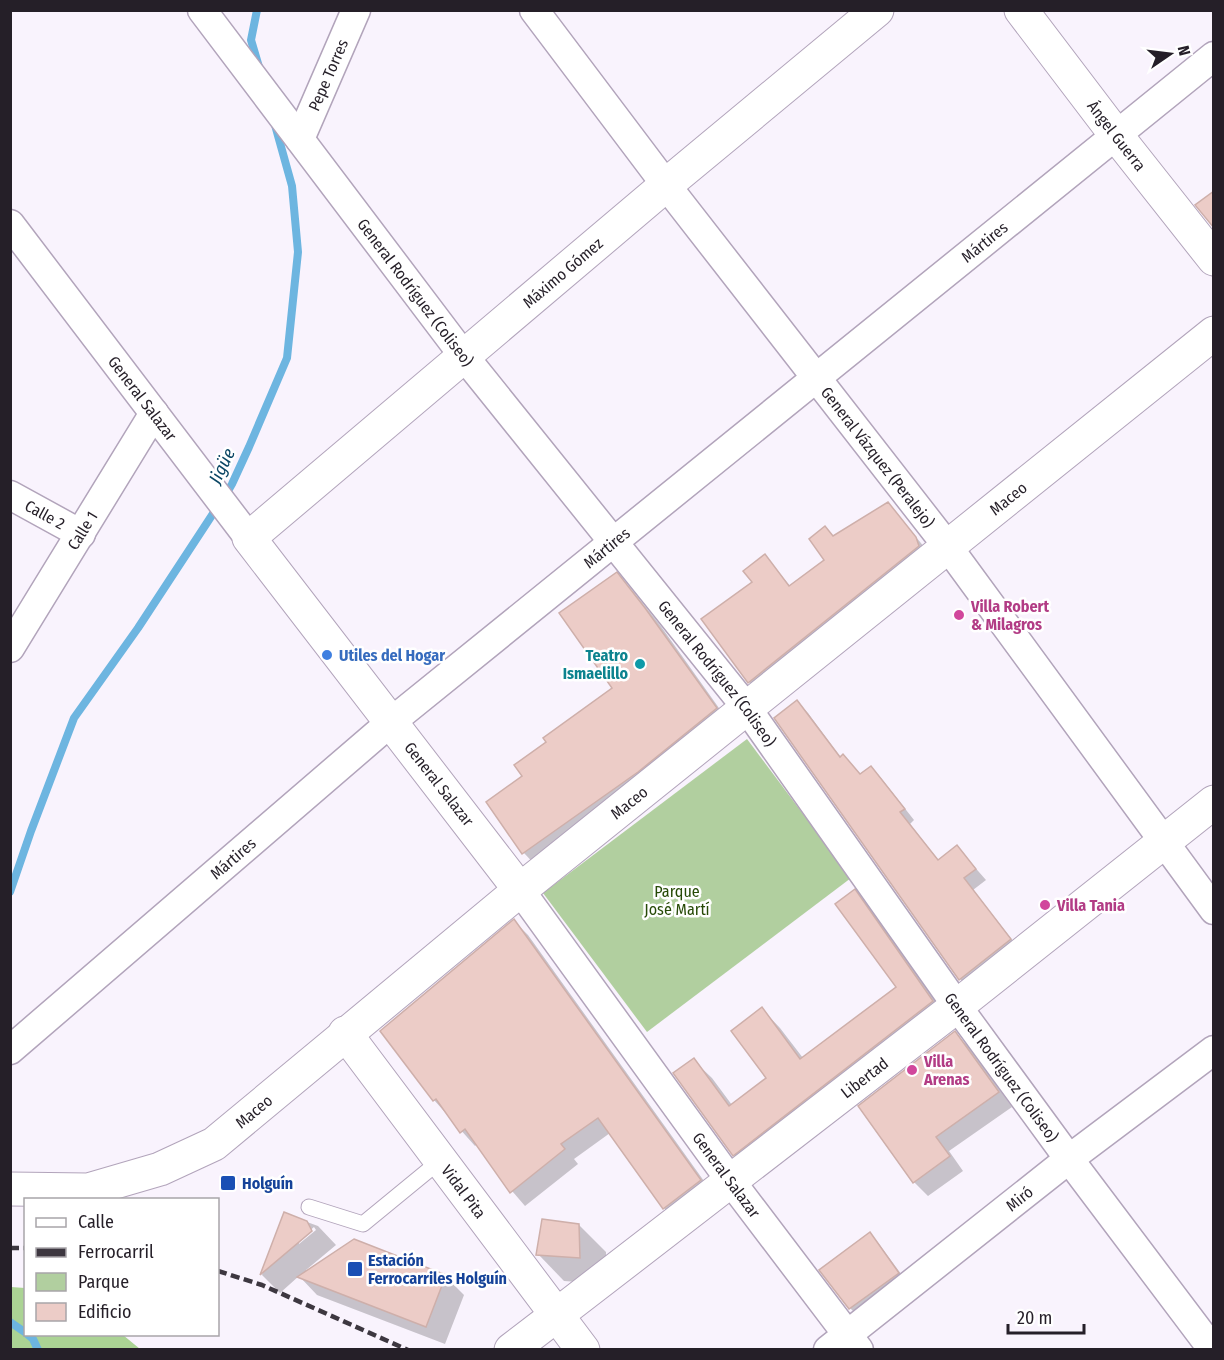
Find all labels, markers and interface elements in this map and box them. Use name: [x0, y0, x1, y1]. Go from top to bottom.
north arrow: [1140, 24, 1200, 84]
street label: Pepe Torres: [304, 36, 352, 114]
text: N: [1174, 44, 1194, 57]
street label: Ángel Guerra: [1084, 97, 1150, 175]
street label: General Rodríguez (Coliseo): [354, 215, 478, 370]
street label: Mártires: [957, 217, 1011, 266]
street label: Máximo Gómez: [519, 233, 606, 312]
street label: General Salazar: [104, 352, 181, 445]
street label: General Vázquez (Peralejo): [817, 383, 939, 531]
water label: Jigüe: [204, 444, 240, 488]
street label: Maceo: [986, 478, 1030, 519]
street label: Calle 2: [22, 496, 68, 533]
street label: Calle 1: [63, 507, 101, 553]
street label: Mártires: [580, 523, 634, 572]
street label: General Rodríguez (Coliseo): [654, 596, 780, 750]
place label: Villa Robert & Milagros: [970, 597, 1049, 634]
marker: Villa Robert & Milagros: [952, 608, 966, 622]
place label: Utiles del Hogar: [339, 646, 445, 665]
place label: Teatro Ismaelillo: [563, 646, 628, 683]
marker: Utiles del Hogar: [320, 648, 334, 662]
marker: Teatro Ismaelillo: [633, 657, 647, 671]
street label: General Salazar: [400, 738, 478, 830]
street label: Maceo: [607, 782, 651, 823]
street label: Mártires: [206, 833, 260, 883]
park label: Parque José Martí: [644, 882, 710, 919]
place label: Villa Tania: [1056, 896, 1125, 915]
marker: Villa Tania: [1038, 898, 1052, 912]
street label: General Rodríguez (Coliseo): [941, 989, 1063, 1146]
place label: Villa Arenas: [923, 1052, 969, 1089]
street label: Libertad: [837, 1053, 892, 1102]
marker: Villa Arenas: [905, 1063, 919, 1077]
street label: Maceo: [231, 1090, 276, 1132]
street label: General Salazar: [689, 1128, 765, 1222]
street label: Vidal Pita: [438, 1161, 490, 1222]
marker: Holguín: [219, 1174, 237, 1192]
place label: Holguín: [242, 1174, 293, 1193]
street label: Miró: [1002, 1182, 1036, 1215]
legend: [24, 1198, 219, 1336]
text: Calle: [78, 1211, 114, 1233]
text: Ferrocarril: [78, 1241, 154, 1263]
place label: Estación Ferrocarriles Holguín: [368, 1251, 507, 1288]
marker: Estación Ferrocarriles Holguín: [346, 1260, 364, 1278]
text: Parque: [78, 1271, 129, 1293]
scale bar: [1008, 1297, 1084, 1335]
text: Edificio: [78, 1301, 131, 1323]
text: 20 m: [1017, 1307, 1052, 1329]

